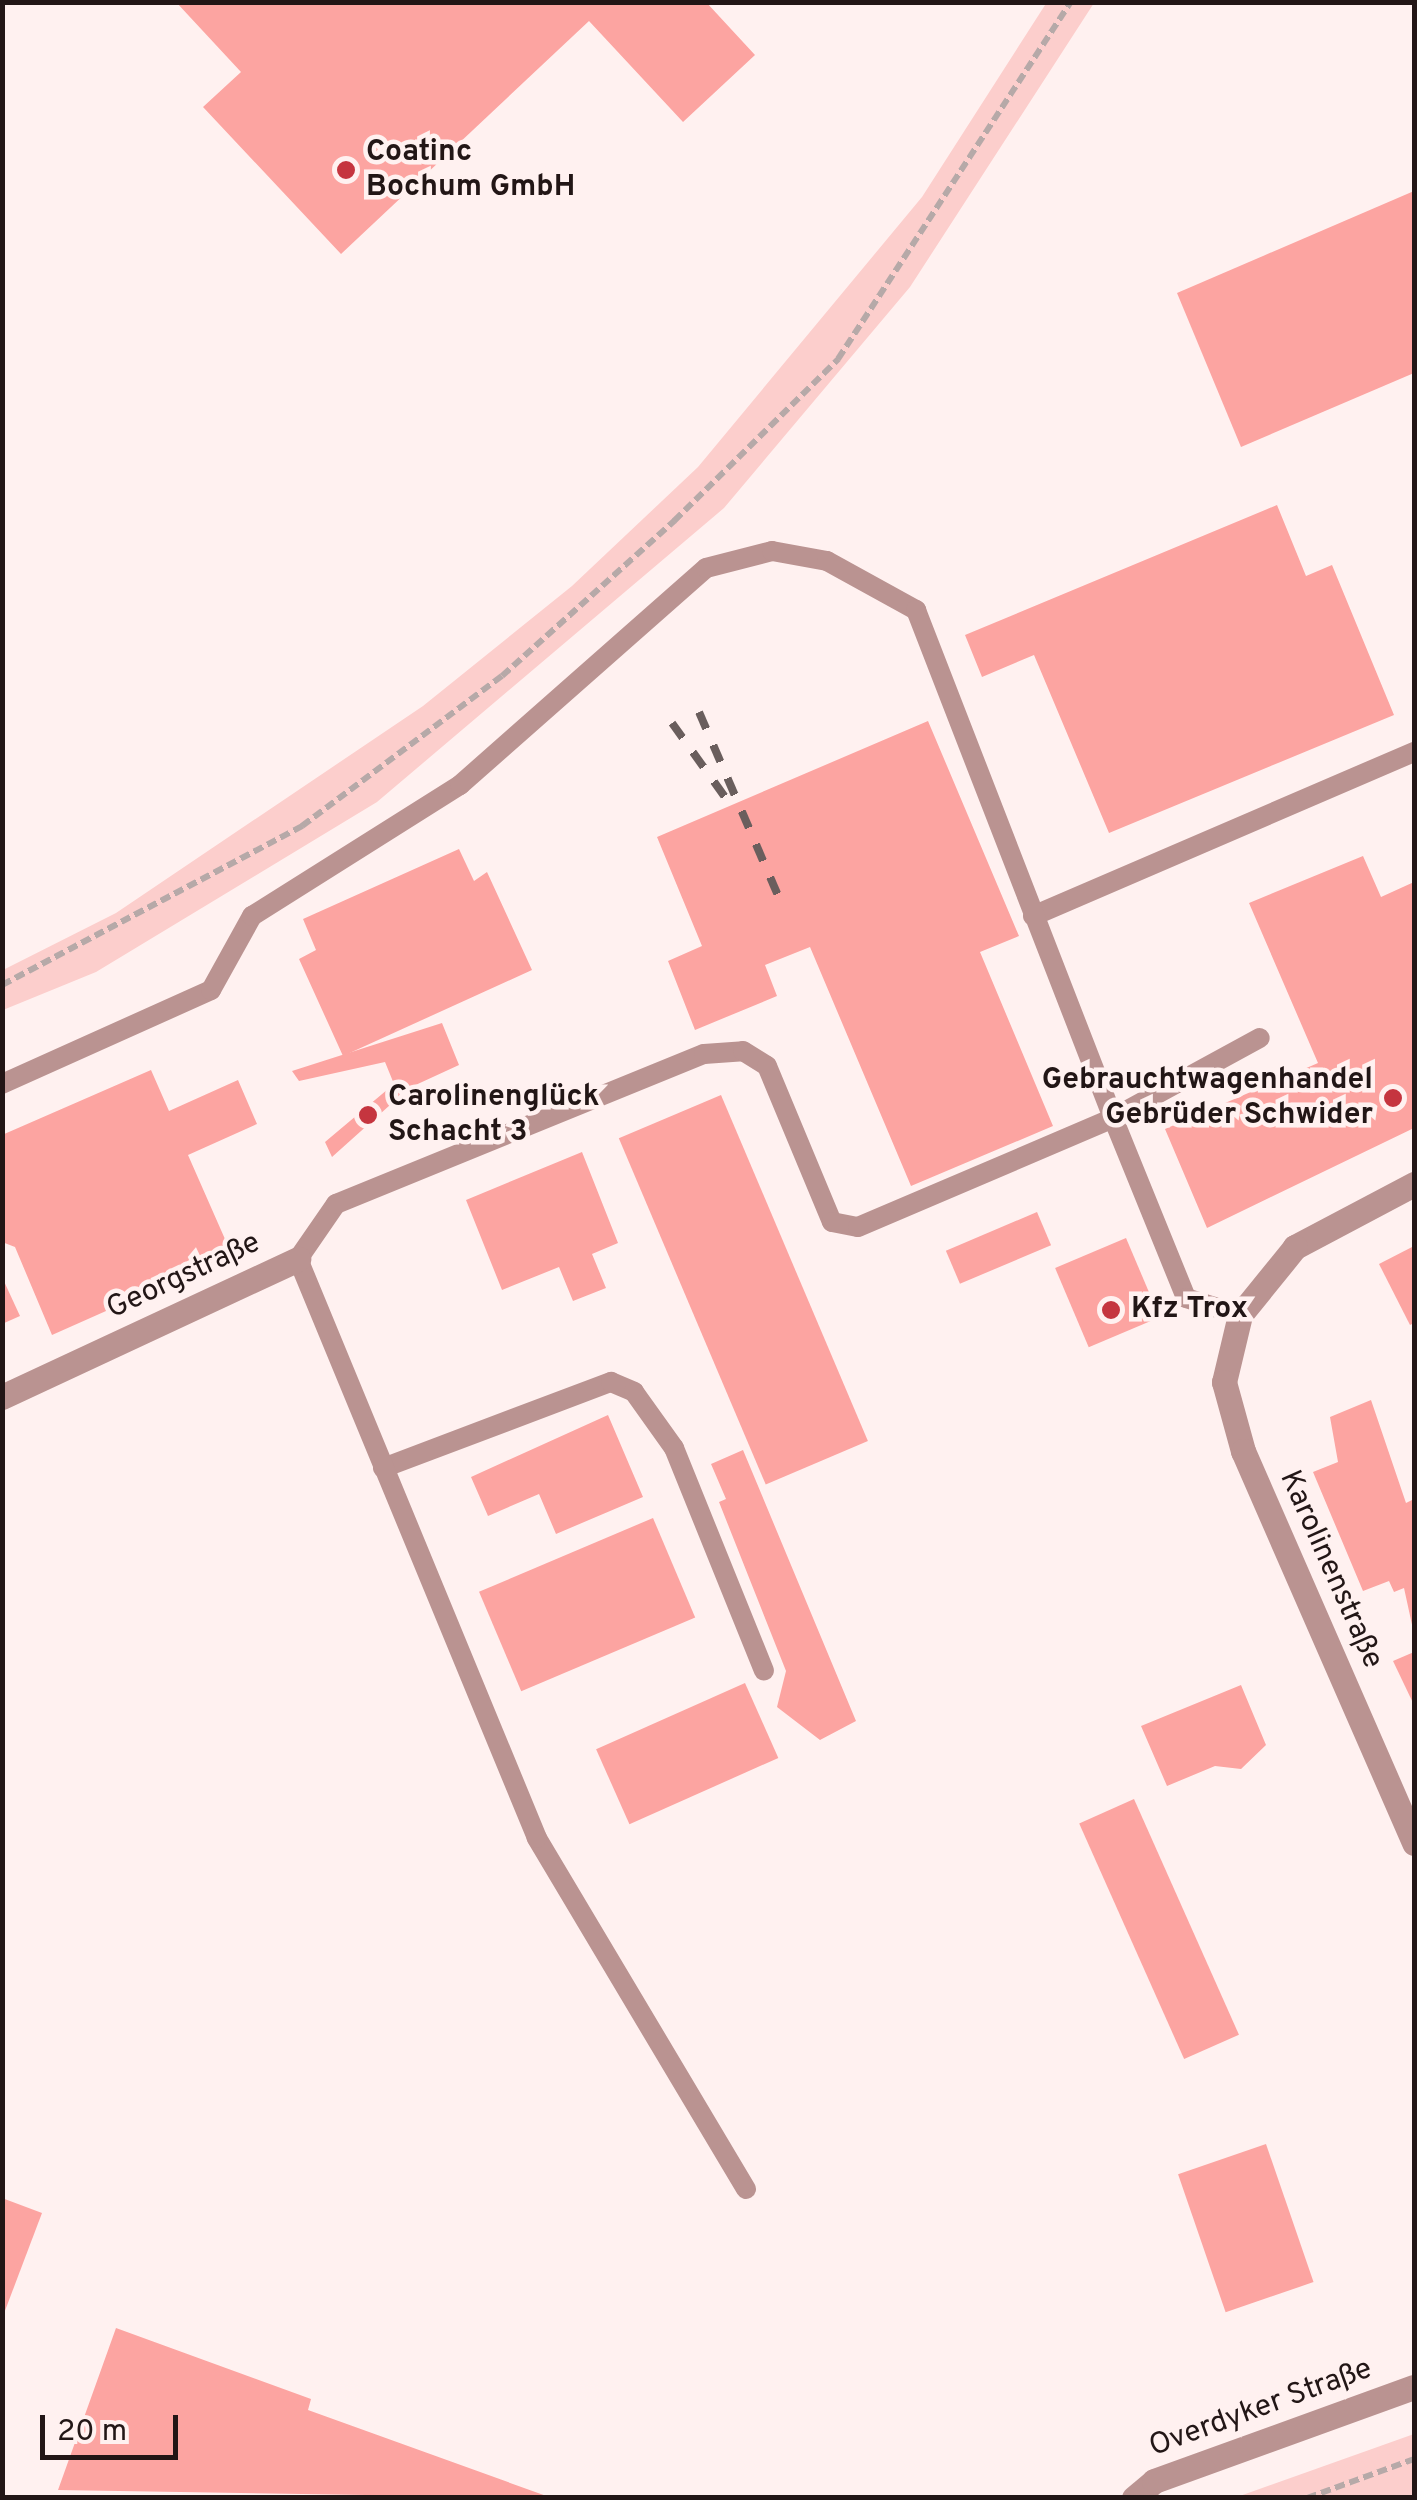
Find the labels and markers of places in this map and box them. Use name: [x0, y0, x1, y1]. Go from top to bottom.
place label: Coatinc Bochum GmbH: [366, 135, 575, 206]
marker: Coatinc Bochum GmbH: [335, 159, 357, 181]
place label: Gebrauchtwagenhandel Gebrüder Schwider: [1042, 1063, 1373, 1134]
place label: Carolinenglück Schacht 3: [388, 1080, 599, 1150]
marker: Gebrauchtwagenhandel Gebrüder Schwider: [1382, 1087, 1404, 1109]
marker: Carolinenglück Schacht 3: [357, 1104, 379, 1126]
place label: Kfz Trox: [1131, 1292, 1248, 1328]
marker: Kfz Trox: [1100, 1299, 1122, 1321]

